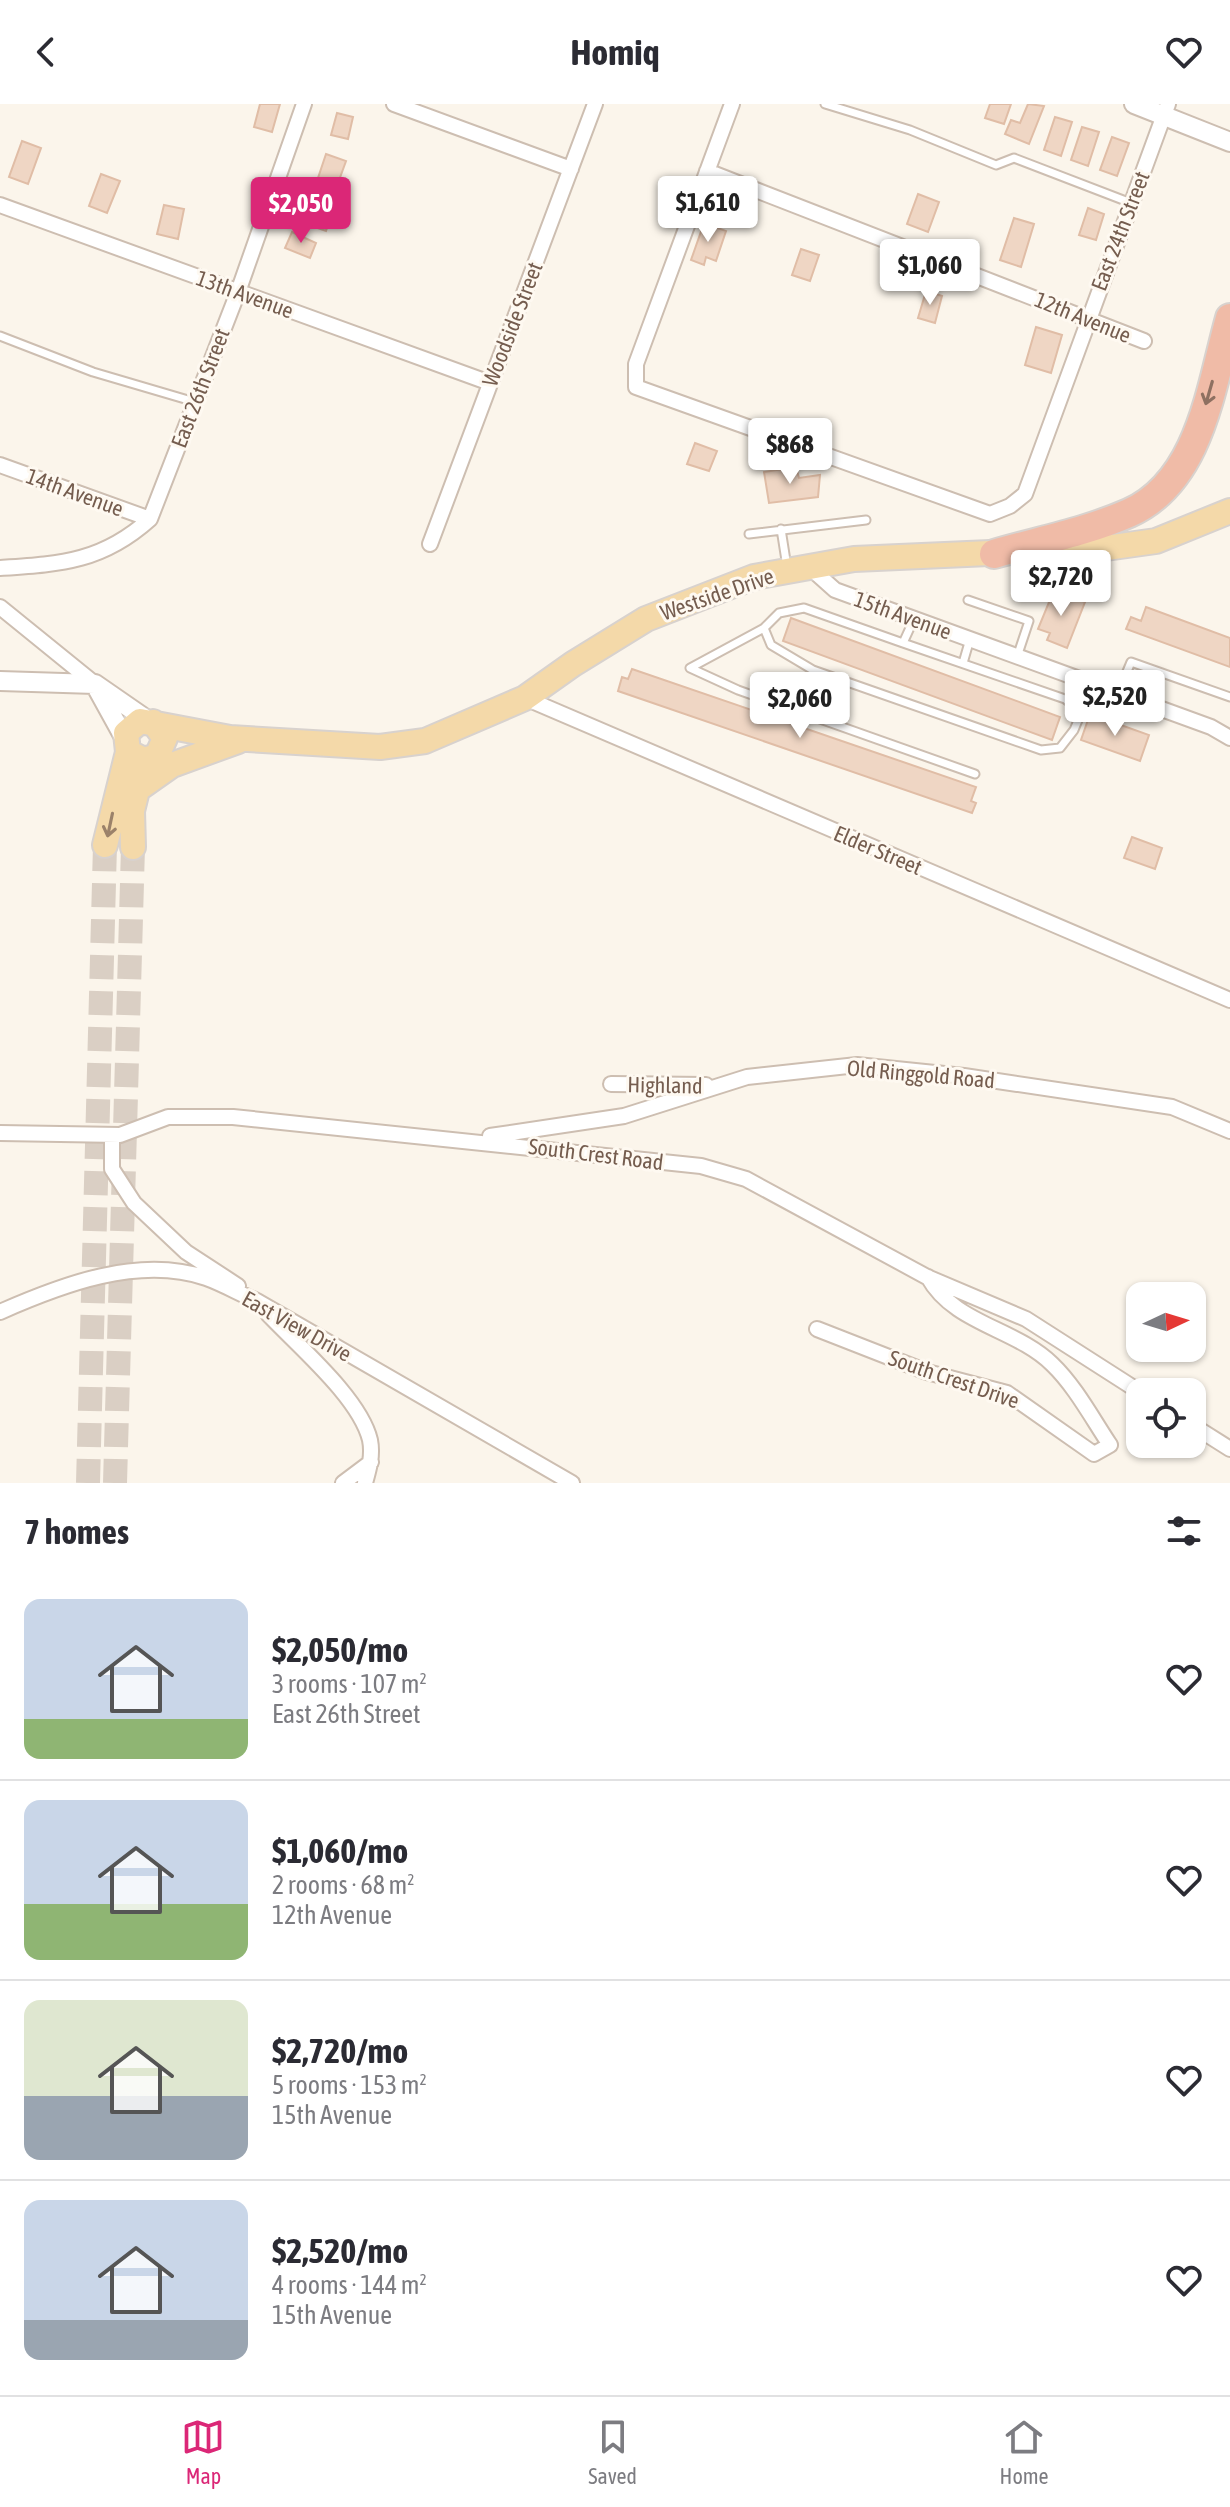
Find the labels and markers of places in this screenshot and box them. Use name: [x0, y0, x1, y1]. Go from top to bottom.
pin: $1,610: [643, 176, 773, 244]
pin: $2,050: [236, 177, 366, 245]
pin: $1,060: [865, 239, 995, 307]
pin: $868: [743, 418, 837, 486]
pin: $2,720: [996, 550, 1126, 618]
pin: $2,520: [1050, 670, 1180, 738]
pin: $2,060: [735, 672, 865, 740]

